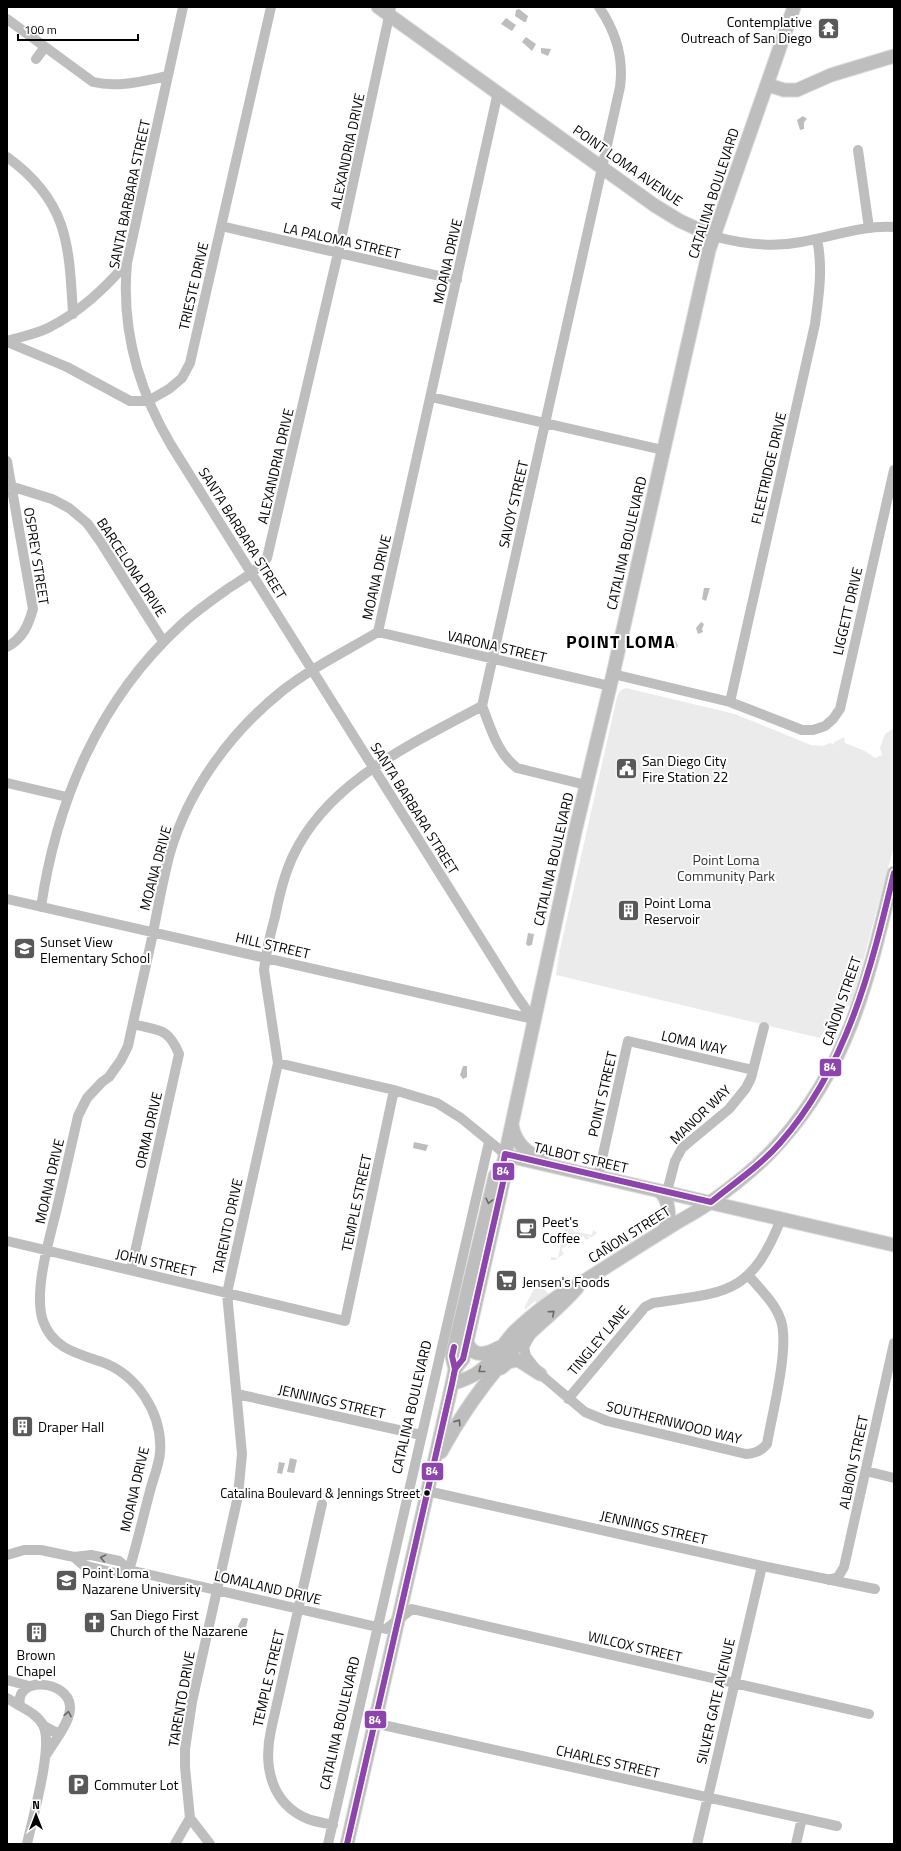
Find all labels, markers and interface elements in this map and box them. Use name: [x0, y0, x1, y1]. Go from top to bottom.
place label: Contemplative Outreach of San Diego: [681, 11, 812, 48]
scale bar: [18, 16, 138, 42]
temple icon: Contemplative Outreach of San Diego: [815, 16, 841, 42]
text: 100 m: [24, 20, 57, 39]
street label: ALEXANDRIA DRIVE: [324, 91, 370, 211]
street label: SANTA BARBARA STREET: [103, 117, 155, 271]
street label: POINT LOMA AVENUE: [569, 119, 687, 211]
street label: CATALINA BOULEVARD: [682, 125, 744, 261]
street label: LA PALOMA STREET: [281, 216, 403, 264]
street label: MOANA DRIVE: [427, 216, 467, 306]
street label: TRIESTE DRIVE: [173, 240, 213, 332]
street label: ALEXANDRIA DRIVE: [252, 406, 299, 526]
street label: FLEETRIDGE DRIVE: [745, 410, 791, 526]
street label: SAVOY STREET: [493, 458, 533, 550]
street label: SANTA BARBARA STREET: [194, 463, 293, 604]
street label: CATALINA BOULEVARD: [600, 474, 652, 612]
street label: OSPREY STREET: [19, 506, 55, 607]
street label: BARCELONA DRIVE: [92, 513, 172, 621]
street label: MOANA DRIVE: [356, 532, 396, 622]
street label: LIGGETT DRIVE: [827, 565, 867, 657]
street label: VARONA STREET: [445, 624, 549, 668]
district label: POINT LOMA: [566, 628, 676, 655]
street label: SANTA BARBARA STREET: [366, 738, 465, 879]
place label: San Diego City Fire Station 22: [642, 750, 728, 787]
public building icon: San Diego City Fire Station 22: [614, 755, 640, 781]
street label: CATALINA BOULEVARD: [527, 790, 579, 928]
street label: MOANA DRIVE: [134, 823, 176, 913]
park label: Point Loma Community Park: [677, 849, 775, 886]
place label: Point Loma Reservoir: [644, 892, 711, 929]
building icon: Point Loma Reservoir: [615, 897, 641, 923]
street label: HILL STREET: [234, 926, 313, 964]
place label: Sunset View Elementary School: [40, 931, 150, 968]
school or university icon: Sunset View Elementary School: [11, 936, 37, 962]
street label: CAÑON STREET: [816, 953, 866, 1049]
street label: LOMA WAY: [659, 1024, 729, 1060]
street label: POINT STREET: [582, 1048, 622, 1139]
line badge: 84: [819, 1058, 842, 1077]
text: 84: [824, 1059, 836, 1075]
street label: MANOR WAY: [665, 1079, 736, 1149]
street label: ORMA DRIVE: [129, 1089, 167, 1170]
street label: MOANA DRIVE: [29, 1136, 69, 1226]
street label: TALBOT STREET: [532, 1136, 631, 1178]
street label: TEMPLE STREET: [335, 1152, 377, 1254]
line badge: 84: [492, 1162, 515, 1181]
text: 84: [497, 1163, 509, 1179]
street label: TARENTO DRIVE: [207, 1176, 247, 1276]
one-way arrow: [485, 1198, 493, 1204]
street label: CAÑON STREET: [584, 1200, 675, 1268]
place label: Peet's Coffee: [542, 1211, 580, 1248]
cafe icon: Peet's Coffee: [513, 1216, 539, 1242]
street label: JOHN STREET: [114, 1243, 199, 1282]
supermarket icon: Jensen's Foods: [494, 1268, 520, 1294]
place label: Jensen's Foods: [522, 1271, 610, 1292]
street label: TINGLEY LANE: [562, 1300, 634, 1380]
one-way arrow: [547, 1310, 555, 1318]
street label: CATALINA BOULEVARD: [385, 1338, 437, 1476]
one-way arrow: [478, 1365, 485, 1372]
street label: JENNINGS STREET: [276, 1378, 388, 1424]
street label: SOUTHERNWOOD WAY: [604, 1395, 744, 1449]
building icon: Draper Hall: [10, 1413, 36, 1439]
street label: ALBION STREET: [833, 1413, 873, 1511]
place label: Draper Hall: [38, 1416, 104, 1437]
one-way arrow: [453, 1419, 460, 1426]
street label: MOANA DRIVE: [114, 1444, 154, 1534]
line badge: 84: [421, 1462, 444, 1481]
text: 84: [426, 1463, 438, 1479]
place label: Catalina Boulevard & Jennings Street: [220, 1483, 420, 1503]
marker: Catalina Boulevard & Jennings Street: [422, 1488, 432, 1498]
street label: JENNINGS STREET: [598, 1504, 710, 1550]
one-way arrow: [100, 1554, 106, 1562]
place label: Point Loma Nazarene University: [82, 1562, 201, 1599]
street label: LOMALAND DRIVE: [212, 1564, 324, 1610]
school or university icon: Point Loma Nazarene University: [53, 1567, 79, 1593]
place label: San Diego First Church of the Nazarene: [110, 1604, 248, 1641]
church icon: San Diego First Church of the Nazarene: [82, 1609, 108, 1635]
building icon: Brown Chapel: [23, 1619, 49, 1645]
street label: WILCOX STREET: [586, 1625, 685, 1667]
street label: TEMPLE STREET: [247, 1627, 290, 1729]
street label: SILVER GATE AVENUE: [690, 1636, 740, 1766]
place label: Brown Chapel: [16, 1644, 56, 1681]
street label: TARENTO DRIVE: [162, 1649, 200, 1749]
street label: CATALINA BOULEVARD: [313, 1654, 365, 1792]
line badge: 84: [364, 1710, 387, 1729]
one-way arrow: [64, 1711, 72, 1717]
text: 84: [369, 1712, 381, 1728]
street label: CHARLES STREET: [554, 1739, 662, 1783]
parking icon: Commuter Lot: [66, 1771, 92, 1797]
place label: Commuter Lot: [94, 1774, 179, 1795]
north arrow: [16, 1795, 56, 1835]
text: N: [32, 1797, 40, 1813]

